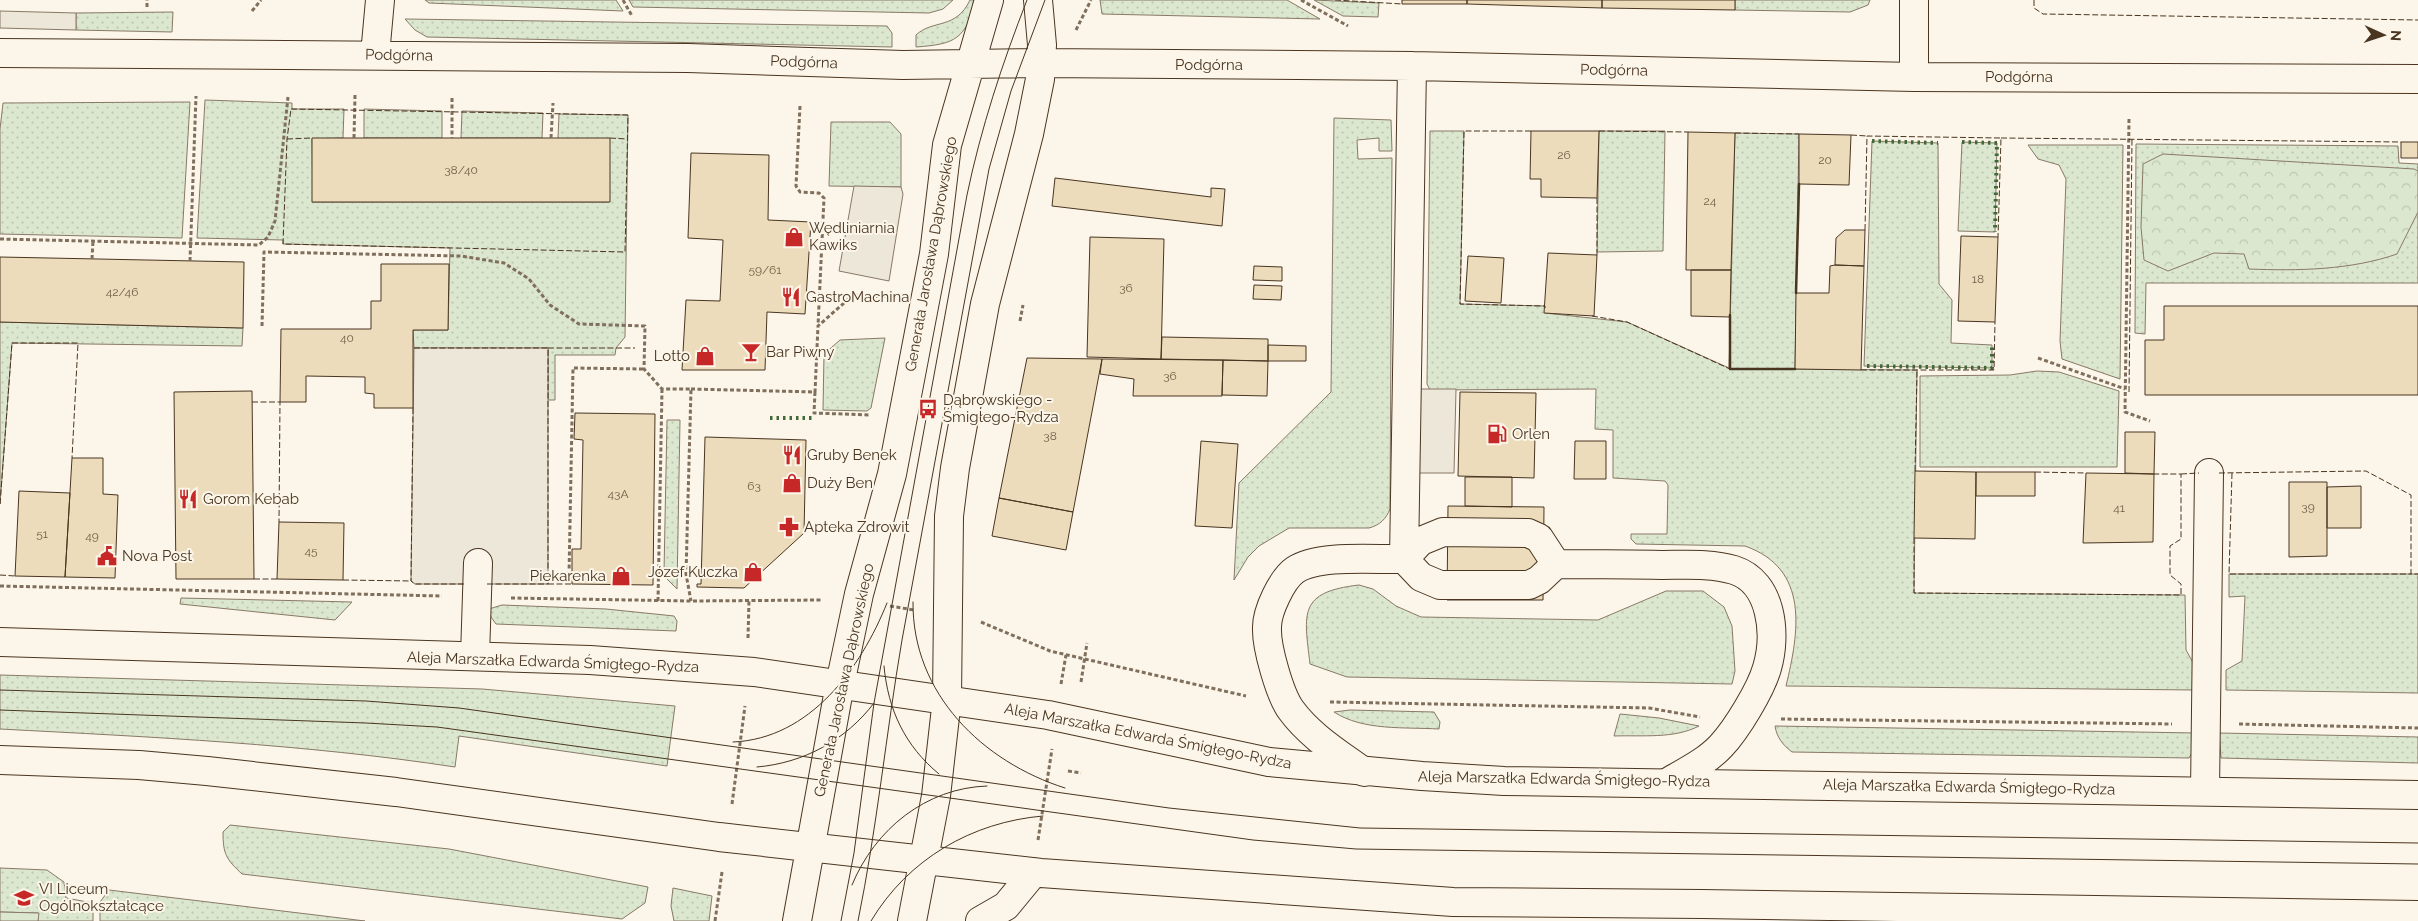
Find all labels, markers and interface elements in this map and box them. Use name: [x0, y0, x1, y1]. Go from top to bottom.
north arrow: [2358, 10, 2408, 60]
text: N: [2388, 30, 2404, 41]
street label: Podgórna: [365, 45, 433, 65]
street label: Podgórna: [770, 52, 838, 72]
street label: Podgórna: [1175, 56, 1243, 74]
street label: Podgórna: [1580, 60, 1648, 80]
street label: Podgórna: [1985, 68, 2053, 86]
street label: Generała Jarosława Dąbrowskiego: [901, 135, 961, 373]
house number: 26: [1557, 148, 1571, 162]
house number: 20: [1818, 153, 1832, 167]
house number: 38/40: [444, 163, 478, 177]
house number: 24: [1704, 194, 1717, 208]
place label: Wędliniarnia Kawiks: [809, 219, 895, 254]
shop icon: Wędliniarnia Kawiks: [783, 226, 805, 248]
house number: 59/61: [749, 263, 781, 277]
house number: 18: [1972, 272, 1984, 286]
house number: 36: [1119, 281, 1133, 295]
house number: 42/46: [106, 285, 138, 299]
restaurant icon: GastroMachina: [780, 286, 802, 308]
place label: GastroMachina: [806, 288, 909, 306]
house number: 40: [340, 331, 354, 345]
bar icon: Bar Piwny: [740, 341, 762, 363]
place label: Bar Piwny: [766, 343, 834, 361]
shop icon: Lotto: [694, 345, 716, 367]
place label: Lotto: [654, 347, 690, 365]
house number: 36: [1163, 369, 1177, 383]
place label: Dąbrowskiego - Śmigłego-Rydza: [943, 391, 1059, 426]
bus stop icon: Dąbrowskiego - Śmigłego-Rydza: [917, 398, 939, 420]
fuel station icon: Orlen: [1486, 423, 1508, 445]
place label: Orlen: [1512, 425, 1550, 443]
house number: 38: [1043, 429, 1057, 443]
restaurant icon: Gruby Benek: [781, 444, 803, 466]
place label: Gruby Benek: [807, 446, 897, 464]
shop icon: Duży Ben: [781, 472, 803, 494]
place label: Duży Ben: [807, 474, 873, 492]
house number: 63: [747, 479, 761, 493]
house number: 43A: [607, 487, 629, 501]
restaurant icon: Gorom Kebab: [177, 488, 199, 510]
place label: Gorom Kebab: [203, 490, 299, 508]
house number: 39: [2301, 500, 2315, 514]
house number: 41: [2113, 501, 2125, 515]
pharmacy icon: Apteka Zdrowit: [778, 516, 800, 538]
place label: Apteka Zdrowit: [804, 518, 910, 536]
house number: 51: [36, 527, 48, 541]
house number: 49: [85, 529, 99, 543]
house number: 45: [304, 544, 318, 558]
public building icon: Nova Post: [96, 545, 118, 567]
place label: Nova Post: [122, 547, 192, 565]
shop icon: Józef Kuczka: [742, 561, 764, 583]
street label: Generała Jarosława Dąbrowskiego: [810, 561, 878, 799]
place label: Józef Kuczka: [648, 563, 738, 581]
shop icon: Piekarenka: [610, 565, 632, 587]
place label: Piekarenka: [530, 567, 606, 585]
street label: Aleja Marszałka Edwarda Śmigłego-Rydza: [407, 648, 699, 676]
street label: Aleja Marszałka Edwarda Śmigłego-Rydza: [1003, 699, 1293, 773]
street label: Aleja Marszałka Edwarda Śmigłego-Rydza: [1418, 767, 1710, 791]
street label: Aleja Marszałka Edwarda Śmigłego-Rydza: [1823, 775, 2115, 799]
place label: VI Liceum Ogólnokształcące: [39, 880, 164, 915]
school or university icon: VI Liceum Ogólnokształcące: [13, 887, 35, 909]

